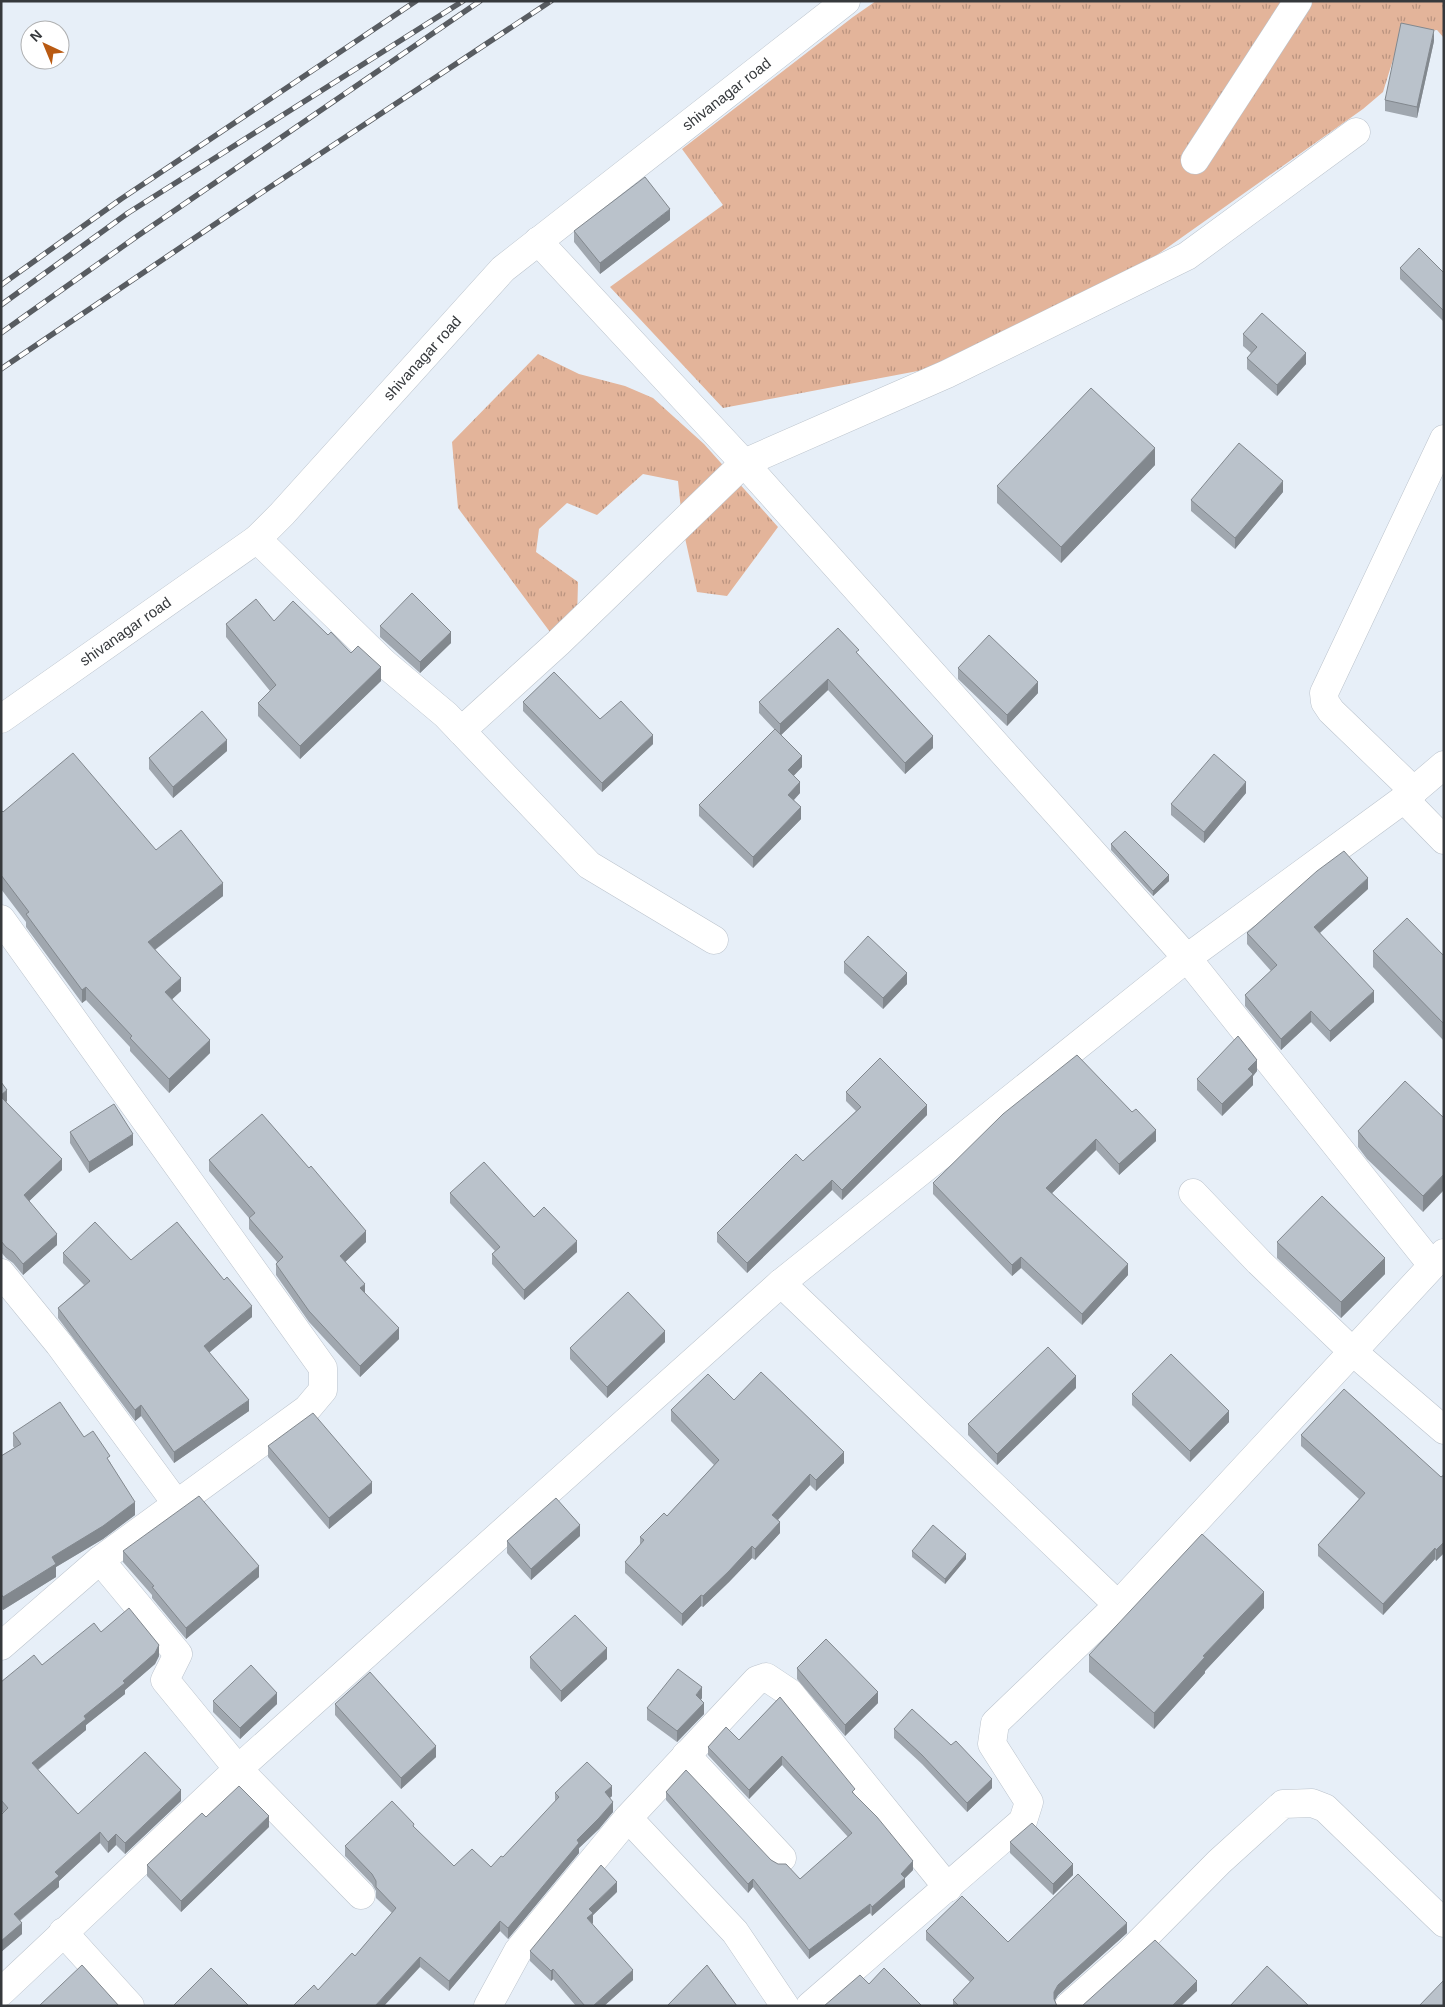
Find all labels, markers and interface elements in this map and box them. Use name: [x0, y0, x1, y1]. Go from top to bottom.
north arrow: [20, 20, 70, 70]
text: N: [27, 26, 45, 45]
street label: shivanagar road: [679, 54, 774, 134]
street label: shivanagar road: [380, 312, 464, 404]
street label: shivanagar road: [76, 593, 174, 669]

